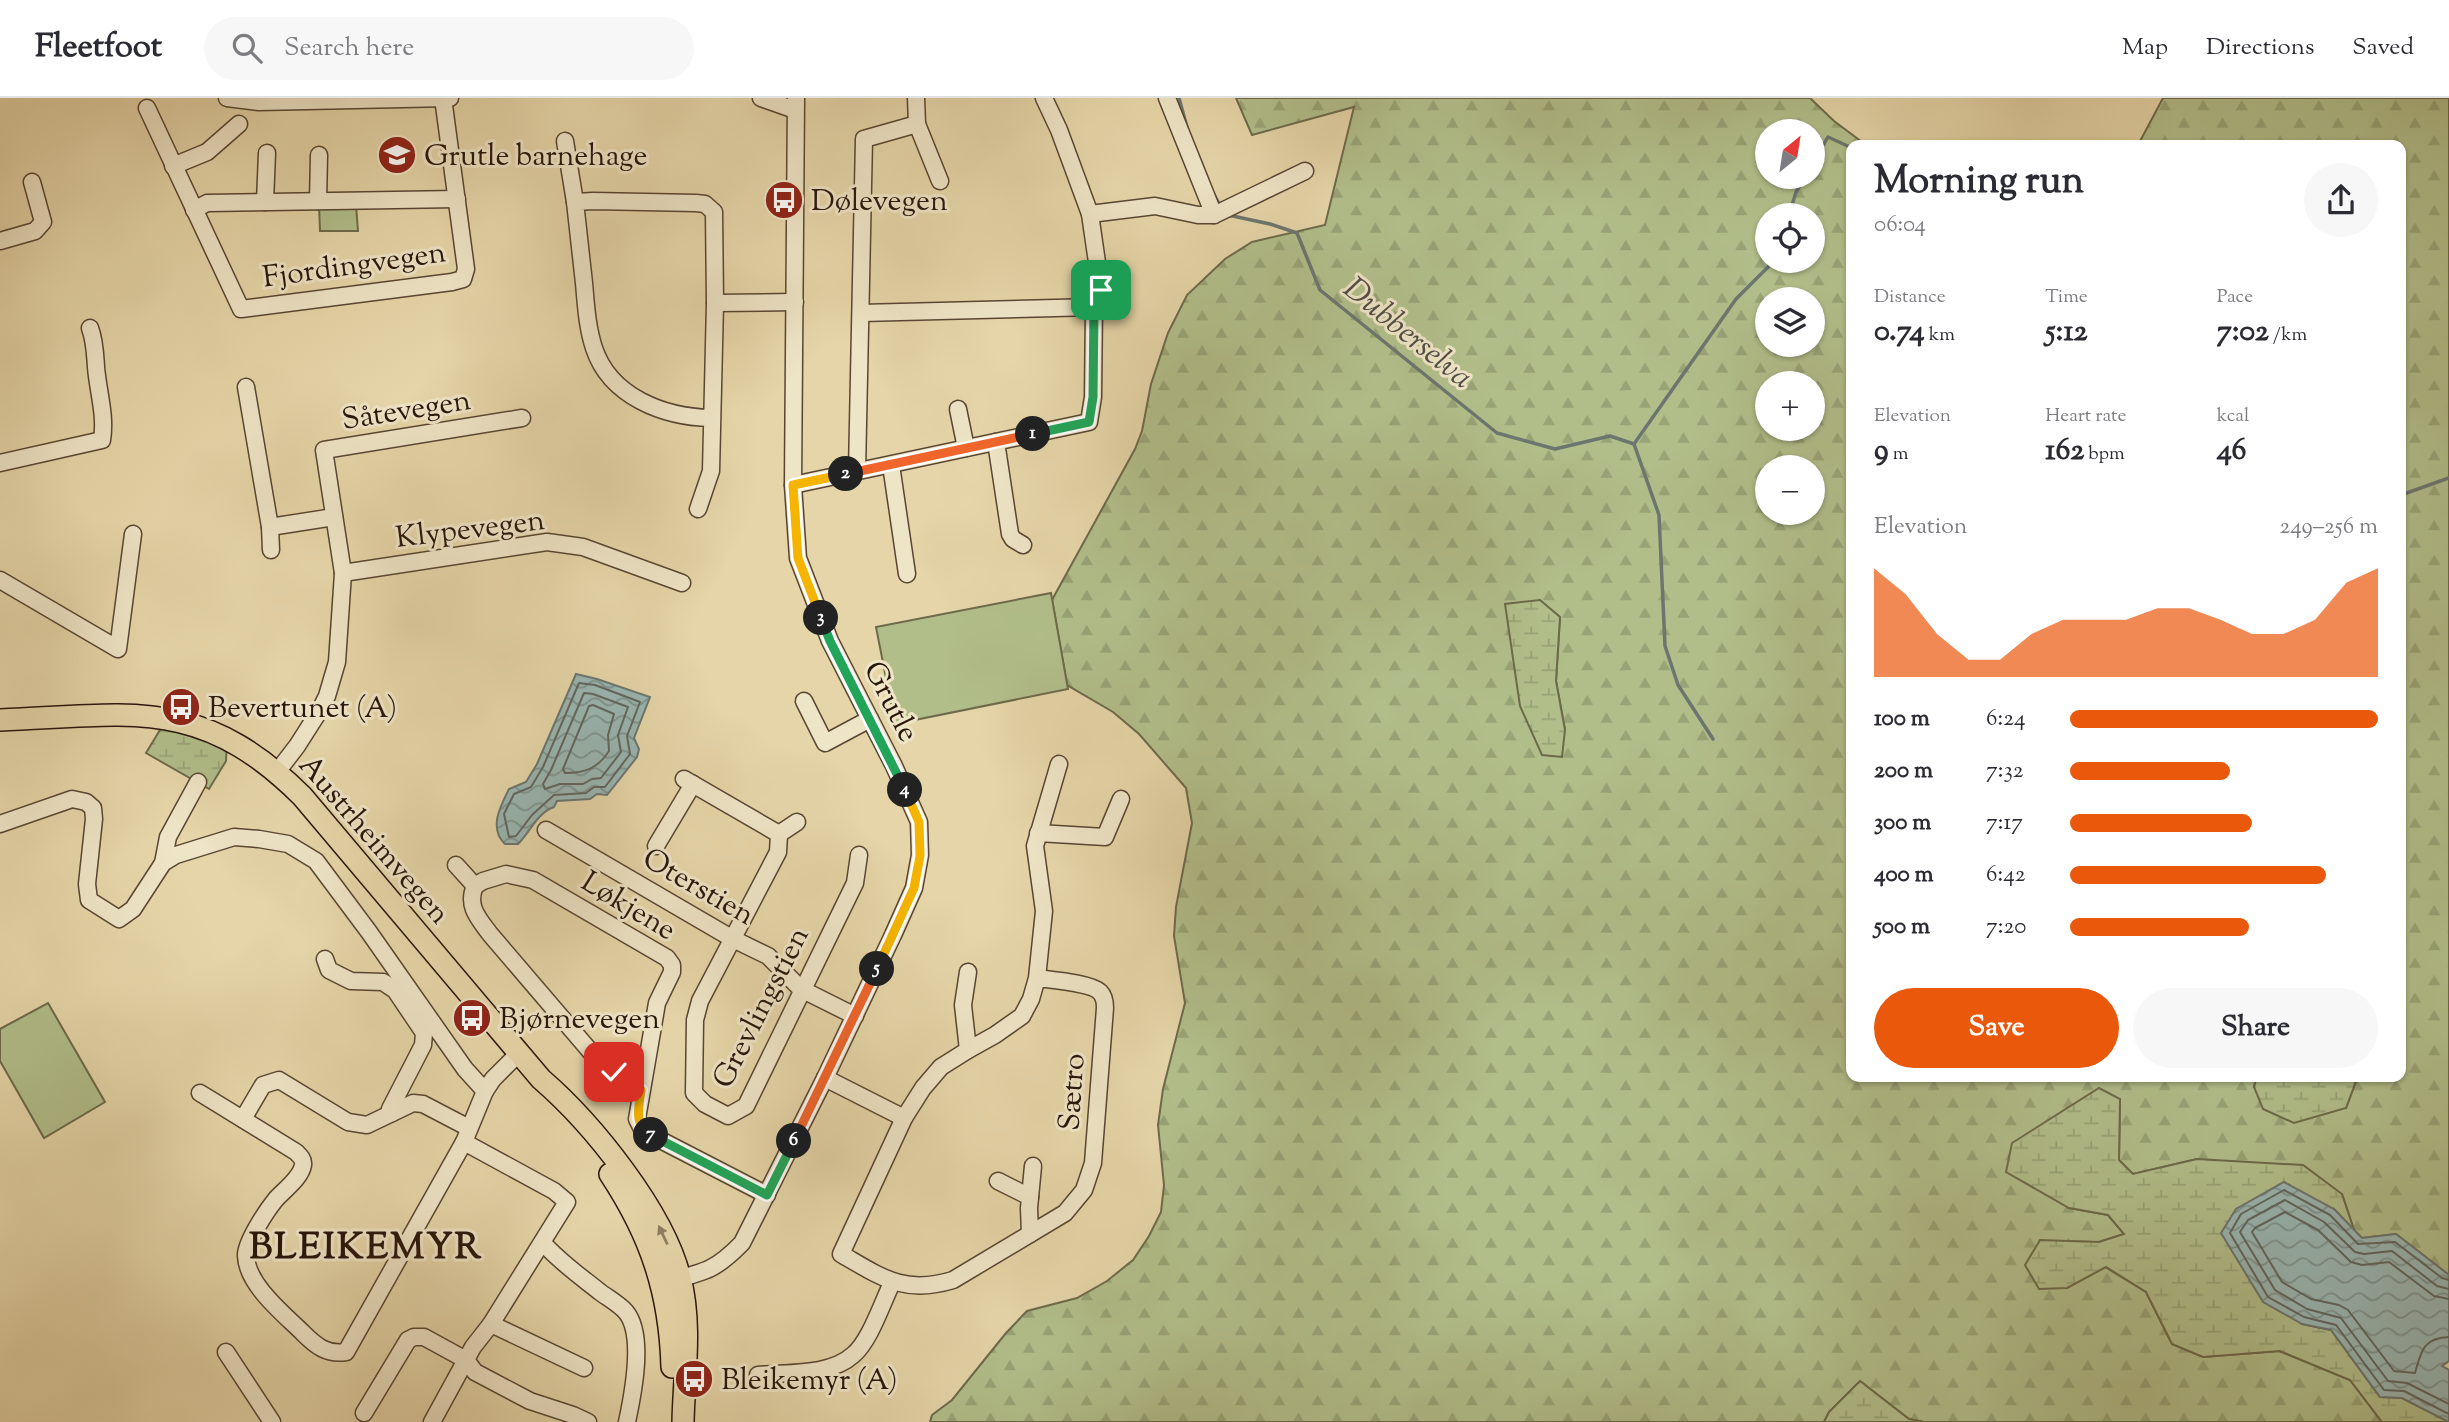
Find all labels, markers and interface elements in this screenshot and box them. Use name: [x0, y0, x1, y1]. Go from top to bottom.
search box: [204, 17, 694, 80]
text: Fleetfoot: [35, 24, 162, 72]
icon: search: [228, 29, 266, 67]
text: Search here: [284, 30, 414, 67]
text: Map: [2122, 31, 2168, 65]
text: Directions: [2206, 31, 2314, 65]
text: Saved: [2352, 31, 2414, 65]
north arrow: [1755, 119, 1825, 189]
map controls: [1755, 119, 1825, 525]
school or university icon: Grutle barnehage: [376, 134, 418, 176]
place label: Grutle barnehage: [424, 136, 648, 179]
text: Morning run: [1874, 156, 2084, 210]
button: share: [2304, 163, 2378, 237]
bus stop icon: Dølevegen: [763, 179, 805, 221]
place label: Dølevegen: [811, 181, 948, 224]
button: locate: [1755, 203, 1825, 273]
text: 06:04: [1874, 209, 1926, 242]
street label: Fjordingvegen: [260, 232, 449, 301]
pin: [1071, 260, 1131, 320]
water label: Dubberselva: [1332, 268, 1482, 401]
icon: arrive: [1082, 271, 1120, 309]
text: Distance: [1874, 284, 1946, 311]
text: Time: [2045, 284, 2088, 311]
text: Pace: [2217, 284, 2253, 311]
button: layers: [1755, 287, 1825, 357]
text: 0.74: [1874, 311, 1925, 354]
text: 5:12: [2045, 311, 2088, 354]
text: 7:02: [2217, 311, 2269, 354]
text: km: [1925, 322, 1955, 349]
text: /km: [2269, 322, 2307, 349]
button: +: [1755, 371, 1825, 441]
street label: Såtevegen: [339, 380, 474, 443]
text: Elevation: [1874, 403, 1951, 430]
text: Heart rate: [2045, 403, 2126, 430]
text: kcal: [2217, 403, 2249, 430]
pin: 1: [1016, 416, 1050, 452]
text: 1: [1029, 420, 1036, 447]
text: 9: [1874, 430, 1889, 473]
text: 162: [2045, 430, 2084, 473]
text: 46: [2217, 430, 2246, 473]
text: m: [1889, 441, 1908, 468]
text: bpm: [2084, 441, 2125, 468]
button: −: [1755, 455, 1825, 525]
pin: 2: [828, 456, 864, 492]
text: 2: [841, 460, 850, 487]
street label: Klypevegen: [393, 500, 548, 561]
text: Elevation: [1874, 511, 1967, 544]
text: 249–256 m: [2279, 511, 2378, 544]
pin: 3: [804, 601, 838, 636]
text: 3: [817, 604, 824, 631]
street label: Grutle: [851, 654, 928, 750]
bus stop icon: Bevertunet (A): [160, 686, 202, 728]
place label: Bevertunet (A): [208, 688, 397, 731]
text: 100 m: [1874, 703, 1930, 736]
text: 6:24: [1986, 703, 2026, 736]
street label: Austrheimvegen: [287, 746, 459, 935]
text: 200 m: [1874, 755, 1933, 788]
text: 7:32: [1986, 755, 2024, 788]
pin: 4: [888, 772, 922, 808]
text: 4: [900, 776, 909, 803]
text: 300 m: [1874, 807, 1931, 840]
text: 7:17: [1986, 807, 2023, 840]
street label: Oterstien: [634, 839, 762, 938]
text: 400 m: [1874, 859, 1934, 892]
text: 6:42: [1986, 859, 2026, 892]
street label: Løkjene: [572, 862, 683, 952]
text: 500 m: [1874, 911, 1930, 944]
text: 7:20: [1986, 911, 2026, 944]
street label: Grevlingstien: [703, 920, 821, 1096]
pin: 5: [860, 952, 894, 986]
text: 5: [873, 955, 880, 982]
button: Save: [1874, 988, 2119, 1068]
button: Share: [2133, 988, 2378, 1068]
bus stop icon: Bjørnevegen: [451, 997, 493, 1039]
place label: Bjørnevegen: [499, 999, 660, 1042]
pin: [584, 1042, 644, 1102]
street label: Sætro: [1049, 1052, 1098, 1132]
icon: check: [595, 1053, 633, 1091]
pin: 7: [634, 1118, 668, 1152]
text: 7: [646, 1121, 655, 1148]
pin: 6: [776, 1124, 812, 1158]
text: 6: [789, 1127, 798, 1154]
district label: BLEIKEMYR: [249, 1222, 483, 1276]
one-way arrow: [657, 1225, 669, 1245]
bus stop icon: Bleikemyr (A): [673, 1358, 715, 1400]
place label: Bleikemyr (A): [721, 1360, 898, 1403]

